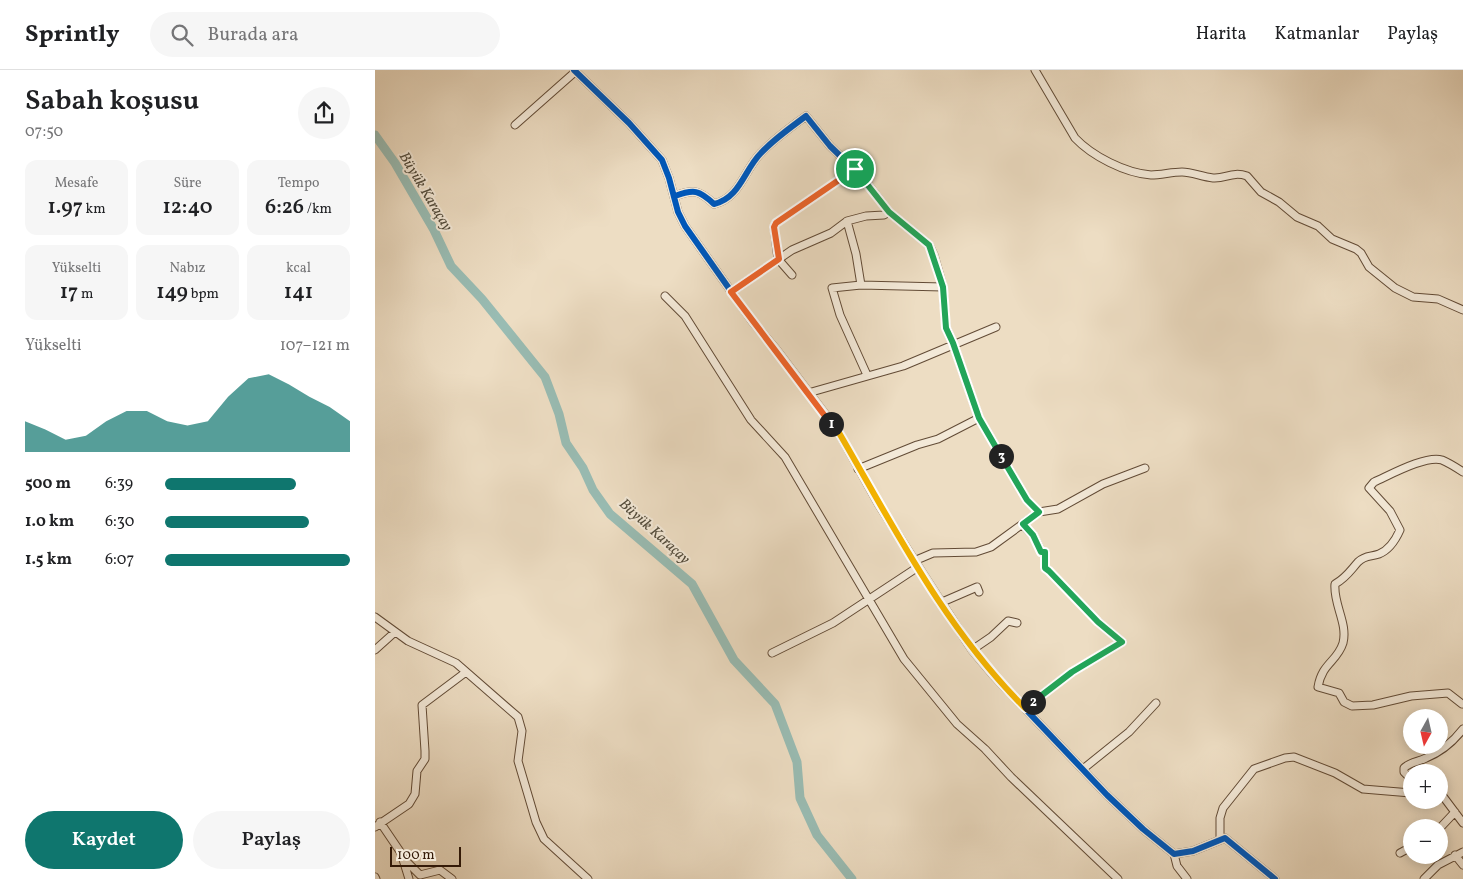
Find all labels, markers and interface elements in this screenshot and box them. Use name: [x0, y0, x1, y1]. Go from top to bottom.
search box: [150, 12, 500, 57]
text: Sprintly: [25, 18, 120, 52]
icon: search: [168, 21, 196, 49]
text: Burada ara: [208, 22, 298, 48]
text: Harita: [1196, 22, 1247, 47]
text: Katmanlar: [1275, 22, 1359, 47]
text: Paylaş: [1387, 22, 1438, 47]
text: Sabah koşusu: [25, 82, 199, 121]
button: share: [298, 87, 350, 139]
text: 07:50: [25, 121, 63, 143]
water label: Büyük Karaçay: [393, 148, 457, 236]
pin: [834, 148, 876, 190]
icon: arrive: [841, 155, 869, 183]
text: Mesafe: [55, 174, 98, 193]
text: Süre: [173, 174, 202, 193]
text: Tempo: [278, 174, 319, 193]
text: 1.97: [47, 193, 83, 222]
text: 12:40: [163, 193, 212, 222]
text: 6:26: [265, 193, 304, 222]
text: km: [83, 200, 106, 219]
text: /km: [304, 200, 332, 219]
text: Yükselti: [52, 259, 101, 278]
text: Nabız: [169, 259, 206, 278]
text: kcal: [286, 259, 311, 278]
text: 17: [60, 278, 78, 307]
text: 149: [156, 278, 188, 307]
text: 141: [284, 278, 313, 307]
text: m: [78, 285, 93, 304]
text: bpm: [188, 285, 219, 304]
text: Yükselti: [25, 335, 82, 357]
text: 107–121 m: [280, 335, 350, 357]
pin: 1: [819, 412, 843, 436]
text: 1: [829, 415, 834, 434]
pin: 3: [989, 444, 1013, 468]
text: 3: [998, 447, 1005, 466]
text: 500 m: [25, 473, 71, 495]
text: 6:39: [105, 473, 133, 495]
water label: Büyük Karaçay: [614, 494, 694, 570]
text: 1.0 km: [25, 511, 74, 533]
text: 6:30: [105, 511, 134, 533]
text: 1.5 km: [25, 549, 72, 571]
text: 6:07: [105, 549, 134, 571]
pin: 2: [1021, 690, 1045, 714]
text: 2: [1030, 693, 1037, 712]
north arrow: [1403, 709, 1447, 754]
map controls: [1403, 709, 1448, 864]
button: +: [1403, 764, 1448, 809]
button: Kaydet: [25, 811, 183, 869]
button: Paylaş: [193, 811, 350, 869]
button: −: [1403, 819, 1448, 864]
scale bar: [390, 844, 461, 867]
text: 100 m: [397, 846, 435, 865]

